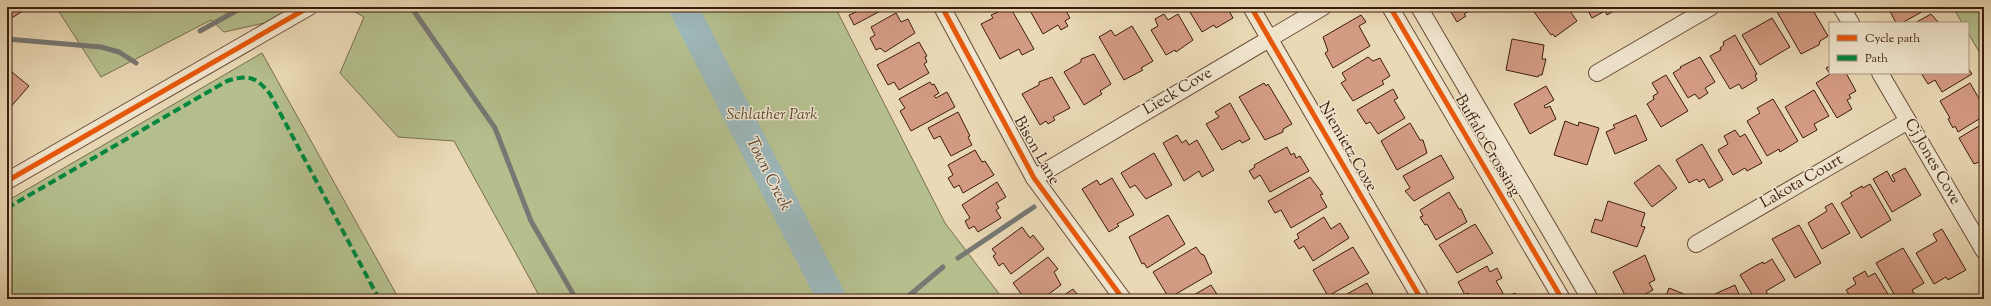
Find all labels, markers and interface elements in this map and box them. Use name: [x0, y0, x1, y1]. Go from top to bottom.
legend: [1829, 22, 1969, 74]
text: Cycle path: [1865, 30, 1920, 48]
text: Path: [1865, 50, 1888, 68]
street label: Lieck Cove: [1139, 62, 1217, 122]
street label: Buffalo Crossing: [1448, 91, 1526, 201]
street label: Niemietz Cove: [1312, 98, 1382, 196]
park label: Schlather Park: [727, 104, 817, 127]
street label: Bison Lane: [1007, 112, 1065, 190]
street label: Cj Jones Cove: [1898, 114, 1966, 210]
water label: Town Creek: [739, 133, 797, 216]
street label: Lakota Court: [1756, 149, 1848, 215]

